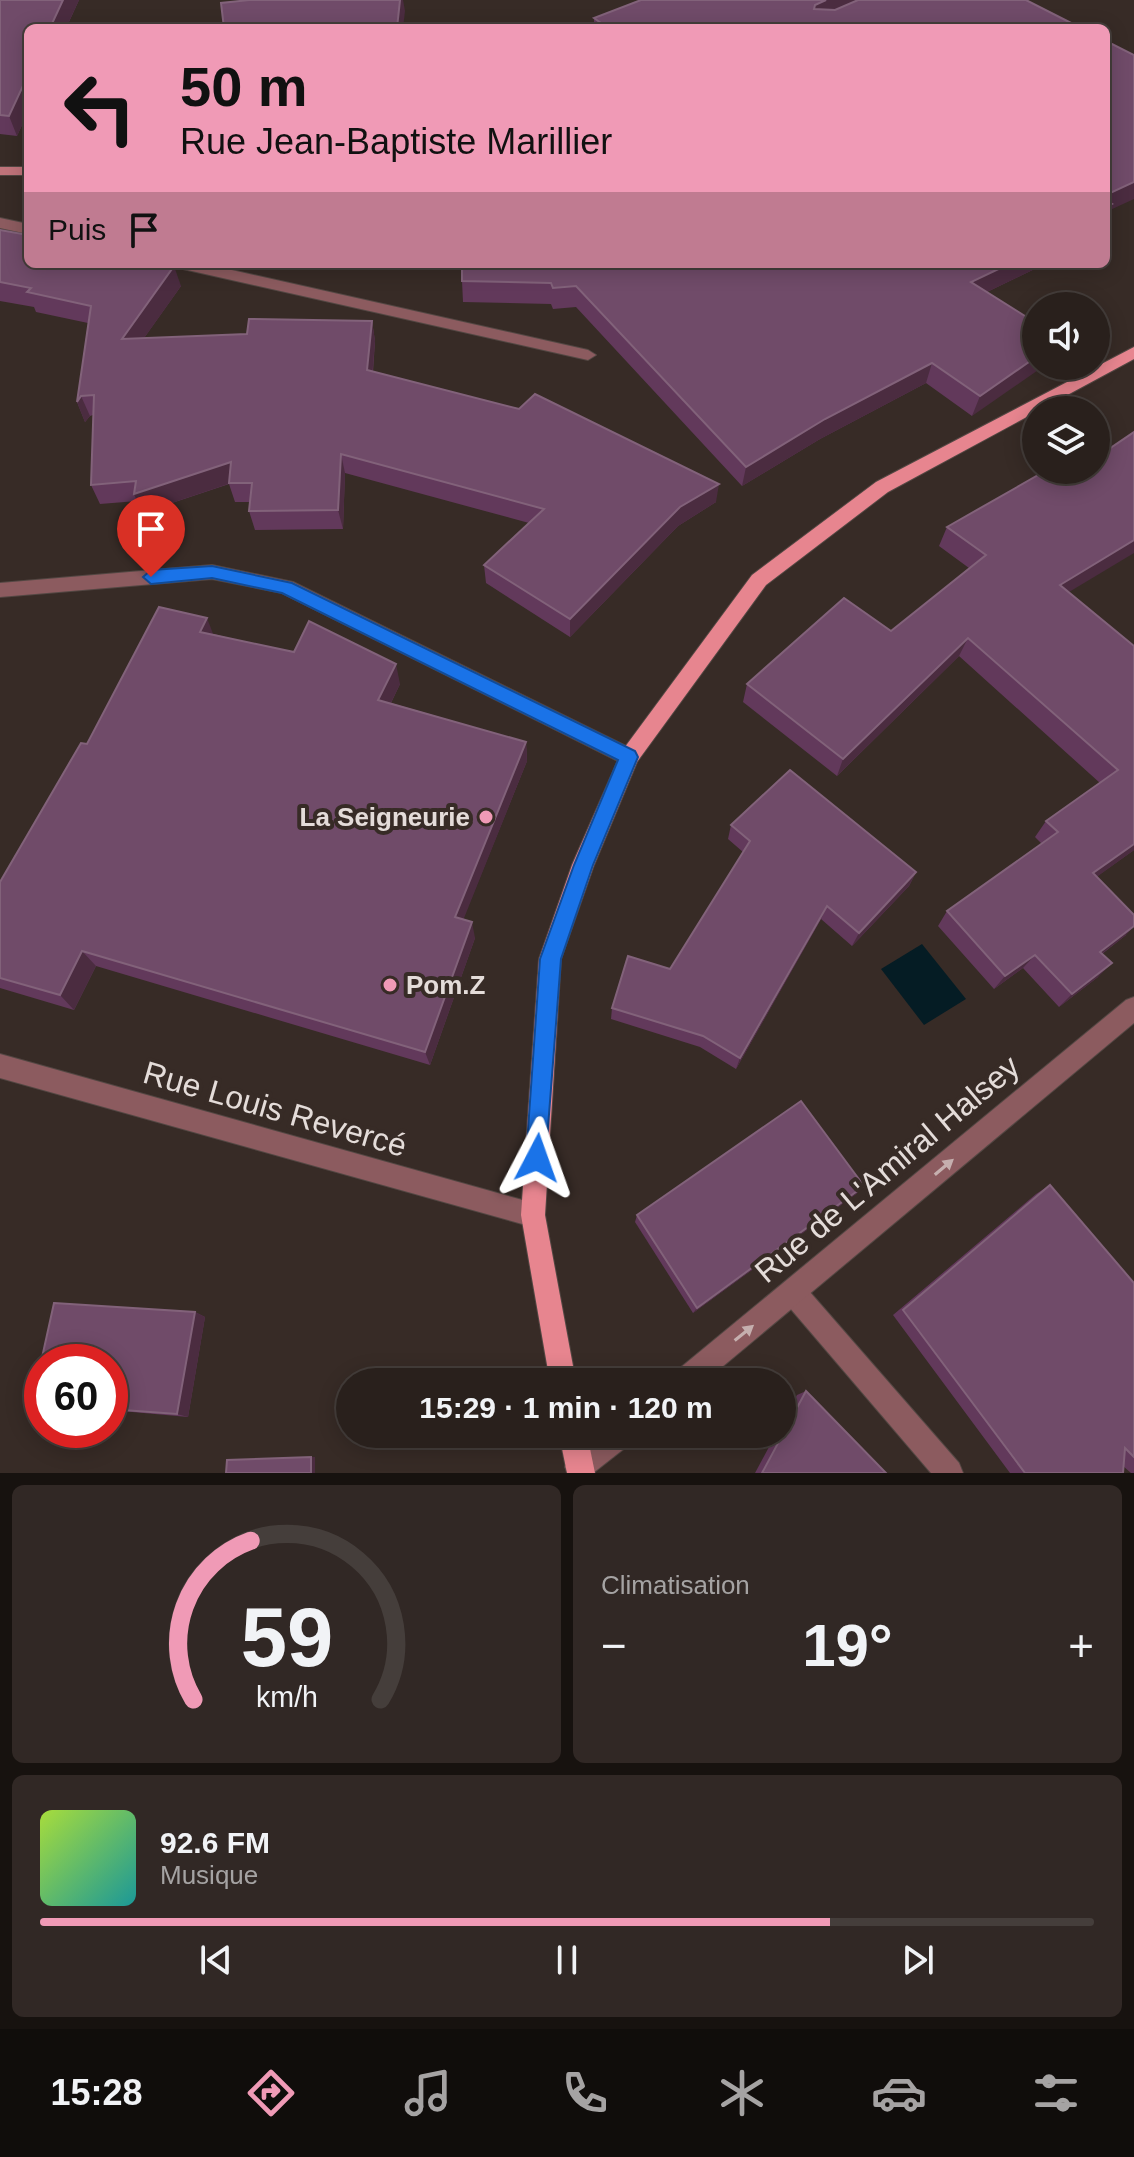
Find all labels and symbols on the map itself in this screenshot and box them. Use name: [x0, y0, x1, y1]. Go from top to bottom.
pin: [117, 495, 185, 577]
place label: La Seigneurie: [300, 802, 470, 832]
marker: La Seigneurie: [477, 808, 495, 826]
place label: Pom.Z: [406, 970, 486, 1000]
marker: Pom.Z: [381, 976, 399, 994]
street label: Rue de L'Amiral Halsey: [748, 1048, 1026, 1290]
street label: Rue Louis Revercé: [139, 1054, 411, 1164]
position arrow: [495, 1116, 579, 1200]
one-way arrow: [933, 1159, 953, 1176]
one-way arrow: [734, 1325, 754, 1341]
speed limit sign: 60: [24, 1344, 128, 1448]

